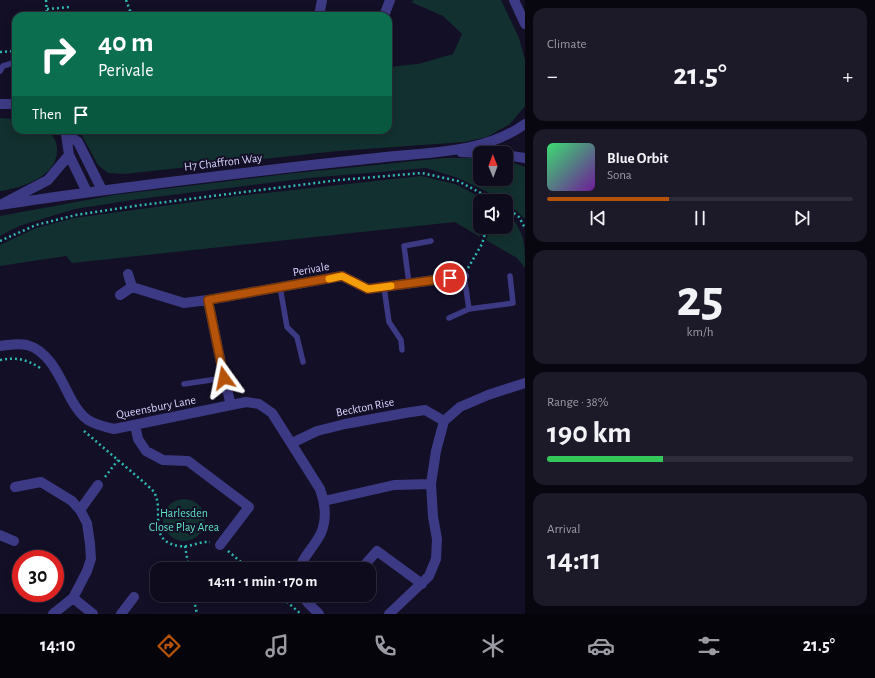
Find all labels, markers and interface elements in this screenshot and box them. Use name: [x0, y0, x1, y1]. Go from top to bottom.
icon: right: [32, 28, 84, 80]
text: 40 m: [98, 29, 154, 57]
text: Climate: [547, 38, 586, 51]
text: 21.5°: [673, 60, 727, 90]
text: Perivale: [98, 62, 153, 80]
text: −: [547, 65, 558, 87]
text: +: [842, 65, 853, 87]
icon: arrive: [70, 104, 92, 126]
text: Then: [32, 107, 62, 122]
north arrow: [473, 146, 513, 186]
map controls: [473, 146, 513, 234]
street label: H7 Chaffron Way: [183, 151, 263, 174]
text: Blue Orbit: [607, 151, 668, 166]
text: Sona: [607, 169, 632, 182]
button: sound: [473, 194, 513, 234]
icon: previous: [587, 207, 609, 229]
icon: pause: [689, 207, 711, 229]
icon: next: [791, 207, 813, 229]
street label: Perivale: [292, 260, 330, 278]
pin: [433, 261, 467, 295]
icon: arrive: [439, 267, 461, 289]
text: 25: [677, 273, 723, 325]
text: km/h: [687, 326, 713, 339]
position arrow: [203, 357, 245, 399]
street label: Queensbury Lane: [115, 393, 197, 422]
street label: Beckton Rise: [335, 395, 395, 419]
text: Range · 38%: [547, 396, 608, 409]
text: 190 km: [547, 418, 632, 448]
park label: Harlesden Close Play Area: [149, 507, 220, 534]
text: Arrival: [547, 523, 580, 536]
text: 14:11: [547, 545, 601, 575]
speed limit sign: 30: [12, 550, 64, 602]
text: 14:11 · 1 min · 170 m: [209, 574, 317, 589]
icon: directions: [155, 632, 183, 660]
icon: music: [263, 632, 291, 660]
icon: phone: [371, 632, 399, 660]
icon: climate: [479, 632, 507, 660]
icon: car: [587, 632, 615, 660]
icon: filters: [695, 632, 723, 660]
text: 14:10: [40, 637, 75, 655]
text: 21.5°: [803, 637, 835, 655]

